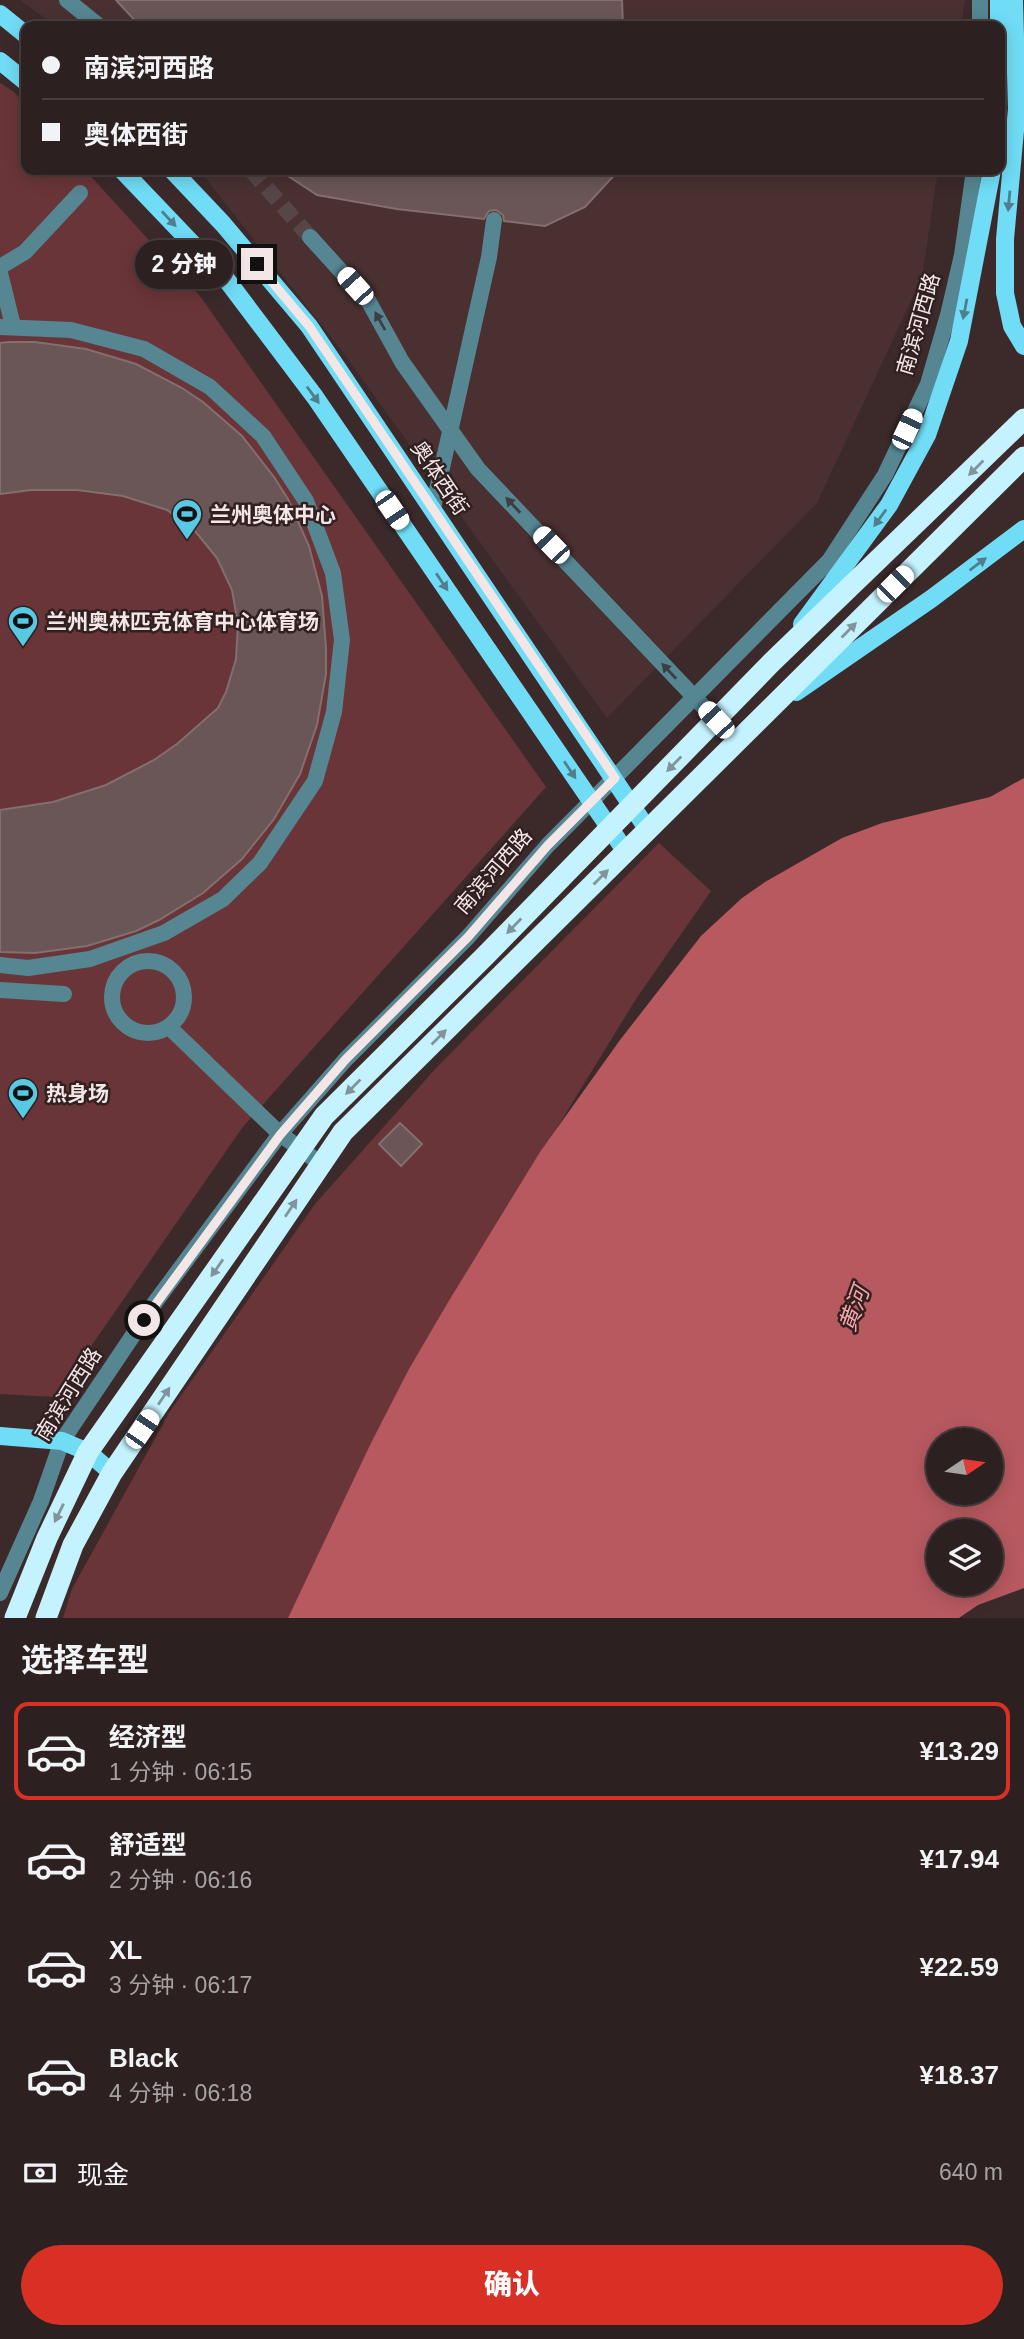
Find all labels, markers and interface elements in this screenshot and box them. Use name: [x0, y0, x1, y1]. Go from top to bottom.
text: 南滨河西路: [84, 53, 214, 83]
text: 奥体西街: [84, 120, 188, 150]
one-way arrow: [1003, 190, 1014, 212]
one-way arrow: [161, 210, 177, 228]
callout: 2 分钟: [134, 240, 232, 288]
route end: [241, 248, 273, 280]
text: 2 分钟: [151, 251, 217, 277]
car: [334, 263, 377, 309]
street label: 南滨河西路: [892, 270, 944, 378]
one-way arrow: [960, 298, 971, 320]
one-way arrow: [374, 312, 386, 331]
one-way arrow: [306, 386, 320, 404]
car: [889, 406, 926, 452]
street label: 奥体西街: [407, 437, 473, 519]
one-way arrow: [967, 459, 984, 476]
car: [372, 487, 413, 533]
sports icon: 兰州奥体中心: [170, 497, 204, 541]
one-way arrow: [505, 497, 521, 514]
place label: 兰州奥体中心: [210, 503, 336, 526]
one-way arrow: [873, 509, 887, 527]
car: [529, 523, 574, 567]
one-way arrow: [968, 557, 987, 571]
car: [873, 562, 918, 606]
one-way arrow: [435, 573, 448, 592]
sports icon: 兰州奥林匹克体育中心体育场: [6, 604, 40, 648]
place label: 兰州奥林匹克体育中心体育场: [46, 610, 319, 633]
one-way arrow: [840, 623, 857, 639]
one-way arrow: [661, 663, 677, 680]
car: [694, 697, 739, 743]
one-way arrow: [665, 755, 682, 772]
one-way arrow: [563, 761, 577, 779]
street label: 南滨河西路: [450, 824, 536, 918]
one-way arrow: [592, 869, 609, 885]
one-way arrow: [507, 917, 523, 934]
one-way arrow: [431, 1028, 448, 1045]
sports icon: 热身场: [6, 1076, 40, 1120]
one-way arrow: [345, 1078, 362, 1095]
place label: 热身场: [46, 1082, 109, 1105]
one-way arrow: [284, 1199, 298, 1217]
one-way arrow: [210, 1259, 224, 1277]
water label: 黄河: [834, 1279, 875, 1335]
route start: [128, 1304, 160, 1336]
street label: 南滨河西路: [30, 1343, 106, 1445]
one-way arrow: [157, 1387, 171, 1405]
car: [122, 1406, 163, 1452]
north arrow: [926, 1428, 1003, 1505]
map controls: [926, 1428, 1003, 1596]
one-way arrow: [53, 1503, 64, 1524]
button: layers: [926, 1519, 1003, 1596]
text: 选择车型: [21, 1642, 149, 1678]
icon: car: [25, 1720, 88, 1783]
text: 经济型: [109, 1722, 187, 1752]
text: ¥13.29: [919, 1736, 999, 1766]
text: 1 分钟 · 06:15: [109, 1759, 252, 1785]
icon: car: [25, 1828, 88, 1891]
text: 舒适型: [109, 1830, 187, 1860]
text: ¥17.94: [919, 1844, 999, 1874]
text: 2 分钟 · 06:16: [109, 1867, 252, 1893]
text: XL: [109, 1935, 142, 1965]
icon: car: [25, 1936, 88, 1999]
text: ¥22.59: [919, 1952, 999, 1982]
text: 3 分钟 · 06:17: [109, 1972, 252, 1998]
text: Black: [109, 2043, 178, 2073]
icon: car: [25, 2044, 88, 2107]
text: ¥18.37: [919, 2060, 999, 2090]
text: 4 分钟 · 06:18: [109, 2080, 252, 2106]
icon: cash: [21, 2154, 59, 2192]
text: 640 m: [939, 2159, 1003, 2185]
text: 现金: [77, 2160, 129, 2190]
button: 确认: [21, 2245, 1003, 2325]

